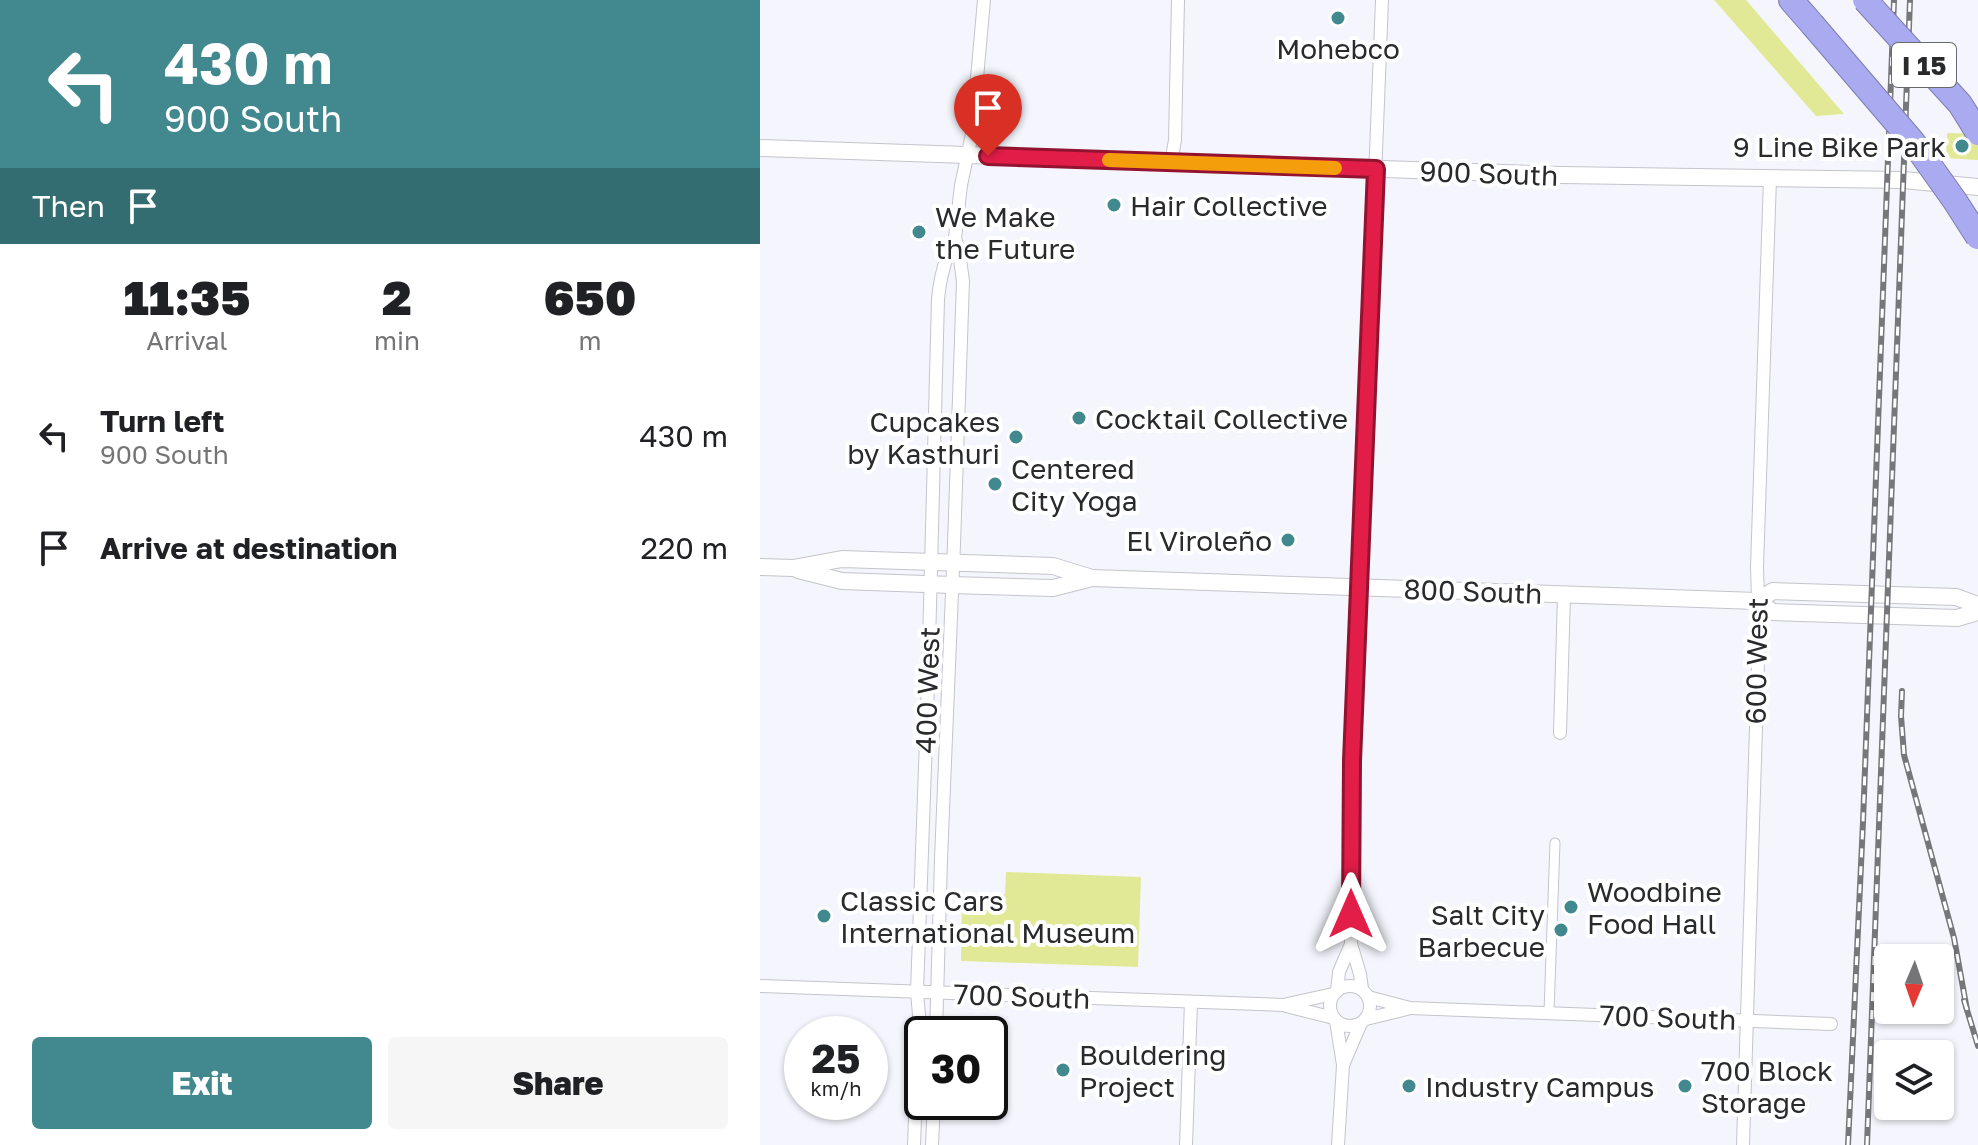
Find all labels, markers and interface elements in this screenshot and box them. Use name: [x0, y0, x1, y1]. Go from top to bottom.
marker: Mohebco: [1329, 9, 1347, 27]
text: 430 m: [164, 29, 333, 96]
icon: left: [32, 32, 136, 136]
place label: Mohebco: [1276, 32, 1400, 65]
road number: I 15: [1892, 43, 1956, 87]
pin: [954, 74, 1022, 156]
icon: arrive: [966, 86, 1010, 130]
text: 900 South: [164, 97, 342, 140]
place label: 9 Line Bike Park: [1733, 130, 1946, 163]
marker: 9 Line Bike Park: [1953, 137, 1971, 155]
street label: 900 South: [1419, 154, 1559, 192]
icon: arrive: [121, 184, 165, 228]
text: Then: [32, 188, 105, 224]
place label: Hair Collective: [1130, 189, 1328, 222]
marker: Hair Collective: [1105, 196, 1123, 214]
place label: We Make the Future: [935, 200, 1075, 265]
marker: We Make the Future: [910, 223, 928, 241]
text: 11:35: [123, 268, 250, 326]
text: 2: [382, 268, 412, 326]
text: 650: [543, 268, 637, 326]
text: Arrival: [146, 325, 228, 356]
text: min: [374, 325, 420, 356]
text: m: [578, 325, 601, 356]
place label: Cocktail Collective: [1095, 402, 1348, 435]
text: Turn left: [100, 403, 225, 439]
place label: Cupcakes by Kasthuri: [847, 405, 1000, 470]
marker: Cocktail Collective: [1070, 409, 1088, 427]
icon: left: [32, 414, 76, 458]
text: 430 m: [640, 418, 728, 454]
marker: Cupcakes by Kasthuri: [1007, 428, 1025, 446]
text: 900 South: [100, 439, 229, 470]
place label: Centered City Yoga: [1011, 452, 1138, 517]
marker: Centered City Yoga: [986, 475, 1004, 493]
place label: El Viroleño: [1126, 524, 1272, 557]
icon: arrive: [32, 526, 76, 570]
text: Arrive at destination: [100, 530, 397, 566]
text: 220 m: [641, 530, 728, 566]
marker: El Viroleño: [1279, 531, 1297, 549]
street label: 800 South: [1403, 572, 1543, 610]
street label: 600 West: [1738, 597, 1774, 725]
street label: 400 West: [908, 626, 946, 754]
position arrow: [1309, 872, 1393, 956]
place label: Woodbine Food Hall: [1587, 875, 1722, 940]
place label: Classic Cars International Museum: [840, 884, 1135, 949]
place label: Salt City Barbecue: [1418, 898, 1545, 963]
marker: Woodbine Food Hall: [1562, 898, 1580, 916]
marker: Classic Cars International Museum: [815, 907, 833, 925]
marker: Salt City Barbecue: [1552, 921, 1570, 939]
north arrow: [1874, 944, 1954, 1024]
map controls: [1874, 944, 1954, 1120]
street label: 700 South: [953, 977, 1091, 1015]
street label: 700 South: [1599, 998, 1737, 1036]
speed limit sign: 30: [904, 1016, 1008, 1120]
text: 25: [812, 1034, 860, 1082]
button: Exit: [32, 1037, 372, 1129]
button: Share: [388, 1037, 728, 1129]
place label: Bouldering Project: [1079, 1038, 1227, 1103]
button: layers: [1874, 1040, 1954, 1120]
place label: 700 Block Storage: [1701, 1054, 1833, 1119]
marker: Bouldering Project: [1054, 1061, 1072, 1079]
place label: Industry Campus: [1425, 1070, 1654, 1103]
text: km/h: [811, 1076, 861, 1100]
marker: Industry Campus: [1400, 1077, 1418, 1095]
marker: 700 Block Storage: [1676, 1077, 1694, 1095]

